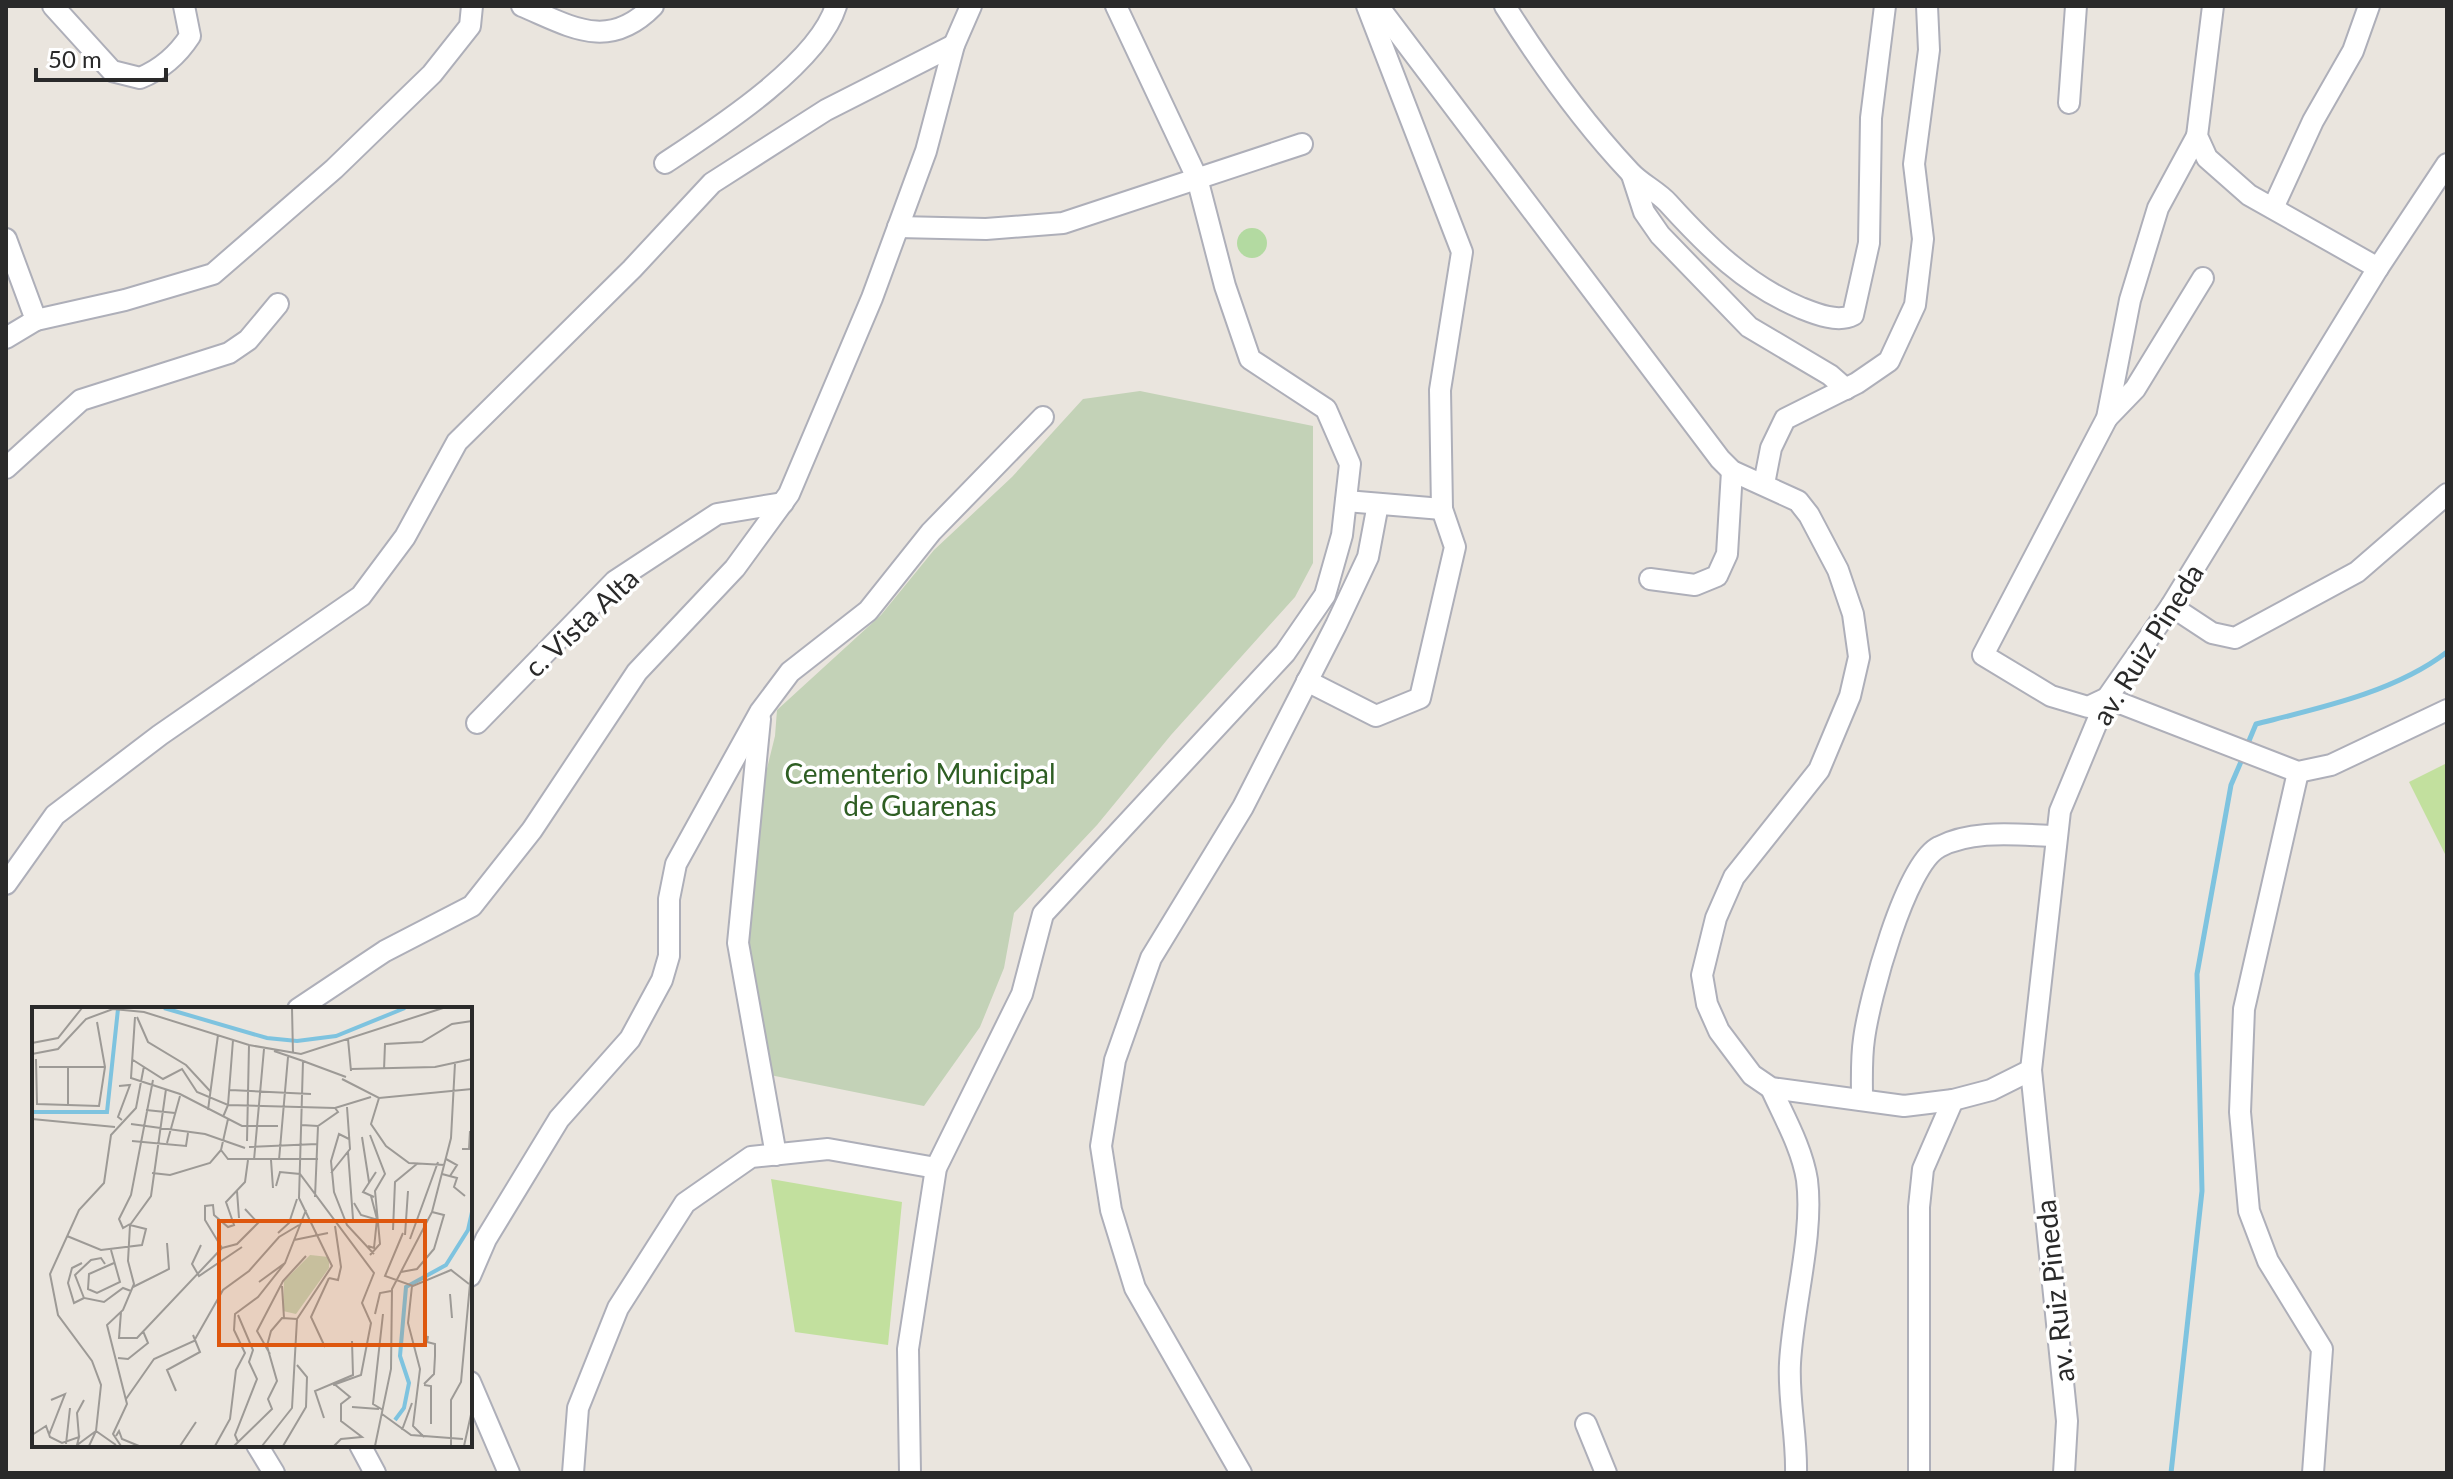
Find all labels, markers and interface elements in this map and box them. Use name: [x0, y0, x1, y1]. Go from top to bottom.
scale bar: [36, 32, 166, 82]
text: 50 m: [48, 44, 102, 73]
street label: av. Ruiz Pineda: [2084, 557, 2210, 731]
street label: c. Vista Alta: [517, 561, 645, 683]
park label: Cementerio Municipal de Guarenas: [784, 756, 1056, 822]
inset map: [32, 1007, 472, 1447]
street label: av. Ruiz Pineda: [2028, 1198, 2080, 1384]

